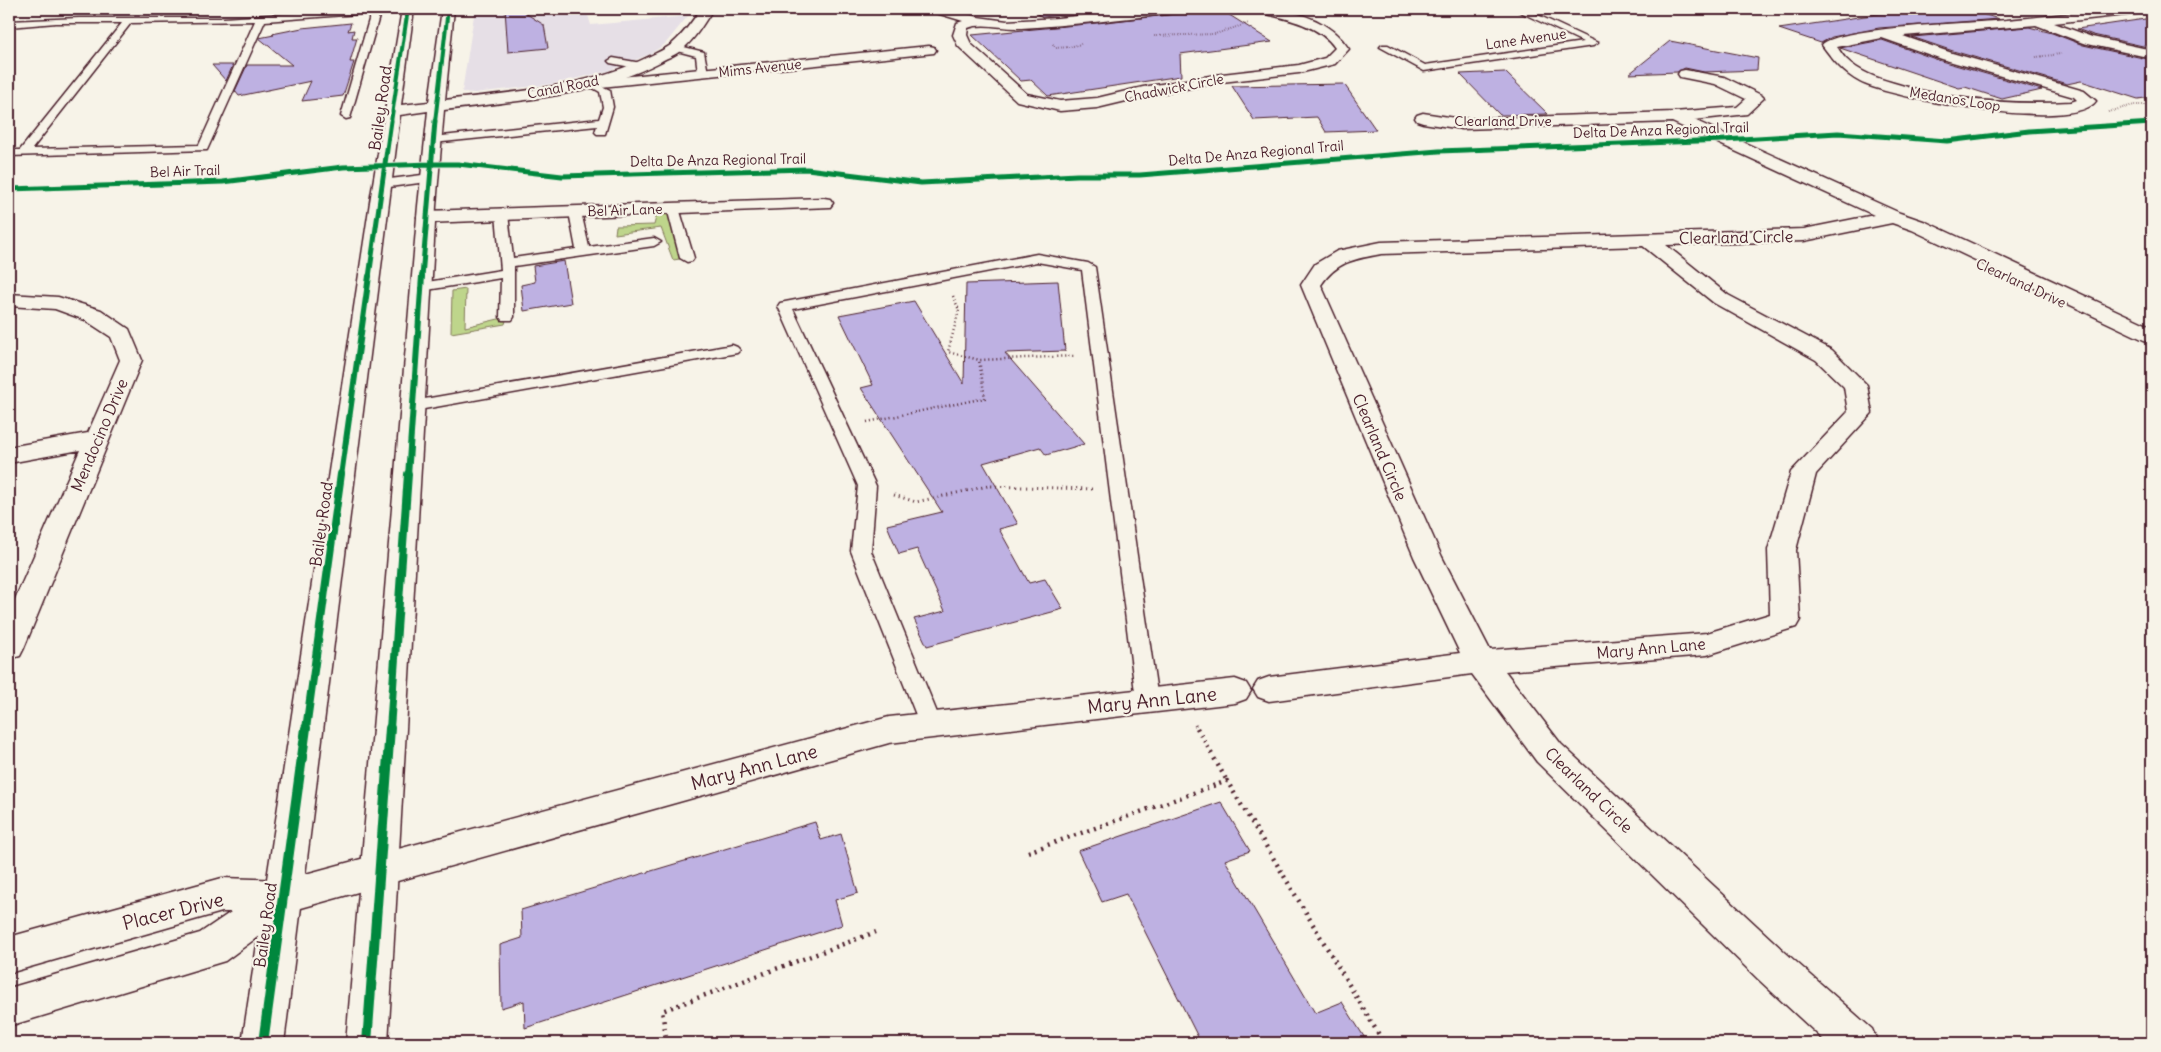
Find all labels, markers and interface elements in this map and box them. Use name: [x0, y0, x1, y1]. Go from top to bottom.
street label: Lane Avenue: [1484, 24, 1568, 54]
street label: Mims Avenue: [718, 55, 802, 81]
street label: Bailey Road: [364, 64, 396, 152]
street label: Chadwick Circle: [1123, 70, 1225, 106]
street label: Canal Road: [526, 71, 600, 103]
street label: Medanos Loop: [1908, 83, 2002, 115]
street label: Clearland Drive: [1454, 112, 1552, 130]
street label: Delta De Anza Regional Trail: [1573, 118, 1749, 142]
street label: Delta De Anza Regional Trail: [1167, 136, 1345, 170]
street label: Delta De Anza Regional Trail: [630, 149, 806, 171]
street label: Bel Air Trail: [149, 161, 221, 181]
street label: Bel Air Lane: [587, 200, 663, 220]
street label: Clearland Circle: [1679, 226, 1793, 248]
street label: Clearland Drive: [1973, 254, 2069, 312]
street label: Mendocino Drive: [66, 375, 132, 495]
street label: Clearland Circle: [1348, 390, 1412, 504]
street label: Bailey Road: [305, 480, 337, 568]
street label: Mary Ann Lane: [1596, 633, 1706, 663]
street label: Mary Ann Lane: [1086, 681, 1218, 719]
street label: Mary Ann Lane: [688, 739, 820, 795]
street label: Clearland Circle: [1541, 743, 1637, 837]
street label: Bailey Road: [249, 881, 281, 969]
street label: Placer Drive: [120, 887, 226, 935]

